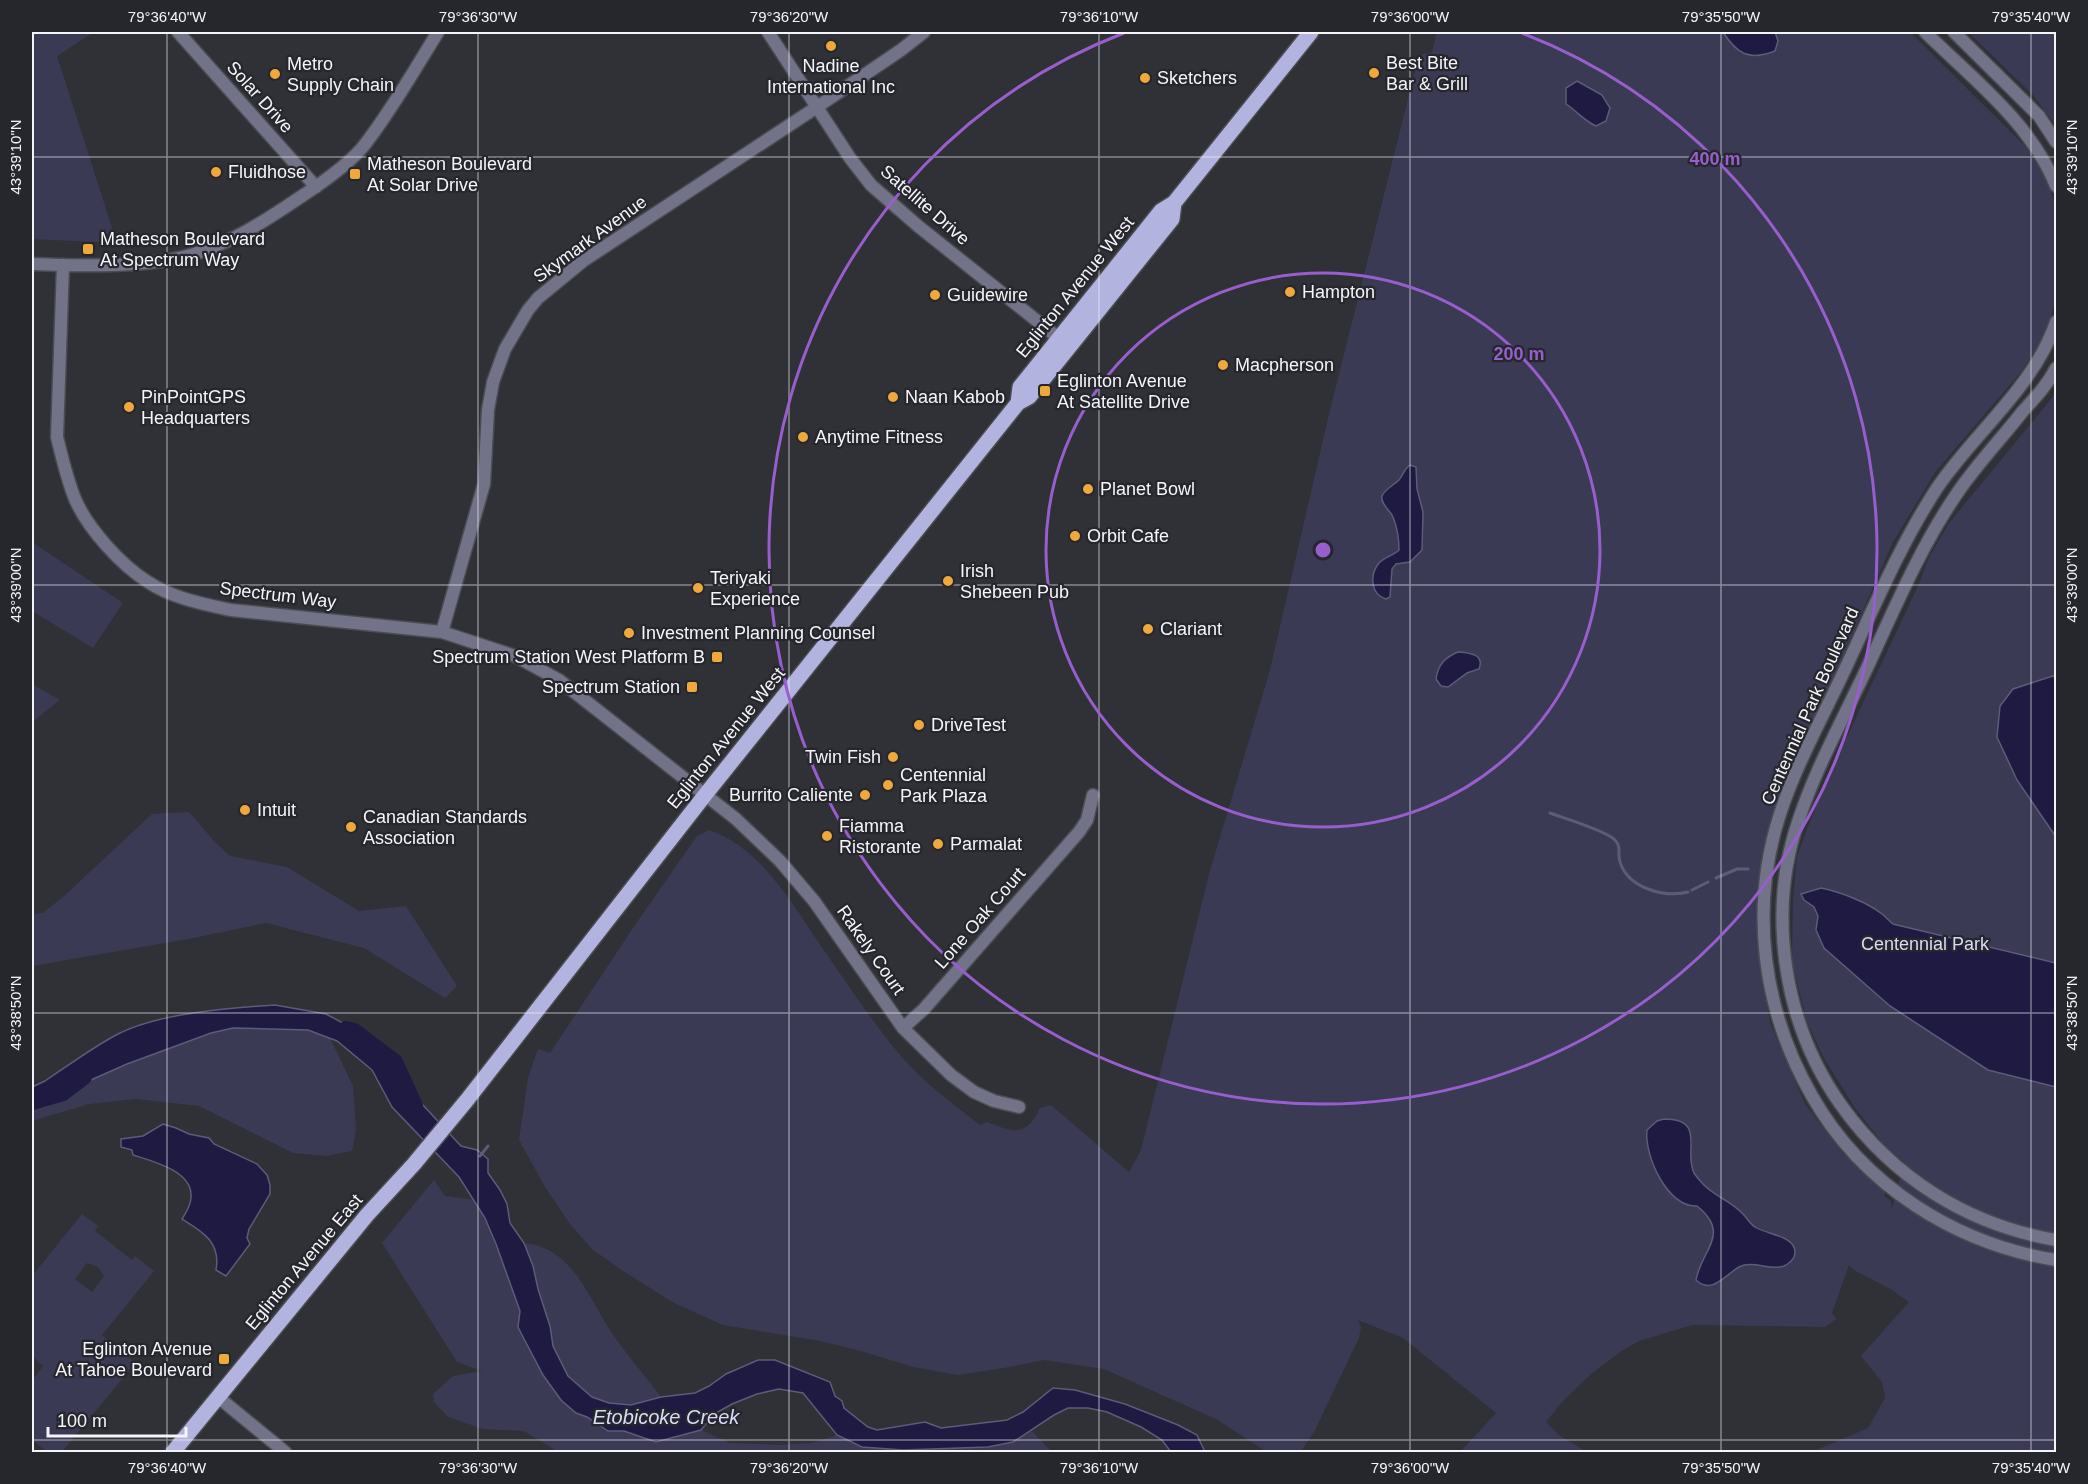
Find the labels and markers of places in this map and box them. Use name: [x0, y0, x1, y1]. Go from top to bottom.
marker: Nadine International Inc: [824, 39, 838, 53]
place label: Best Bite Bar & Grill: [1386, 53, 1468, 94]
place label: Metro Supply Chain: [287, 54, 394, 95]
place label: Nadine International Inc: [767, 56, 895, 97]
marker: Best Bite Bar & Grill: [1367, 66, 1381, 80]
marker: Metro Supply Chain: [268, 67, 282, 81]
place label: Sketchers: [1157, 68, 1237, 88]
marker: Sketchers: [1138, 71, 1152, 85]
place label: Matheson Boulevard At Solar Drive: [367, 154, 532, 195]
place label: Fluidhose: [228, 162, 306, 182]
marker: Fluidhose: [209, 165, 223, 179]
marker: Matheson Boulevard At Solar Drive: [348, 167, 362, 181]
place label: Matheson Boulevard At Spectrum Way: [100, 229, 265, 270]
marker: Matheson Boulevard At Spectrum Way: [81, 242, 95, 256]
place label: Hampton: [1302, 282, 1375, 302]
place label: Guidewire: [947, 285, 1028, 305]
marker: Hampton: [1283, 285, 1297, 299]
marker: Guidewire: [928, 288, 942, 302]
place label: Macpherson: [1235, 355, 1334, 375]
marker: Macpherson: [1216, 358, 1230, 372]
place label: Eglinton Avenue At Satellite Drive: [1057, 371, 1190, 412]
marker: Eglinton Avenue At Satellite Drive: [1038, 384, 1052, 398]
place label: PinPointGPS Headquarters: [141, 387, 250, 428]
place label: Naan Kabob: [905, 387, 1005, 407]
marker: Naan Kabob: [886, 390, 900, 404]
marker: PinPointGPS Headquarters: [122, 400, 136, 414]
place label: Anytime Fitness: [815, 427, 943, 447]
marker: Anytime Fitness: [796, 430, 810, 444]
place label: Planet Bowl: [1100, 479, 1195, 499]
marker: Planet Bowl: [1081, 482, 1095, 496]
place label: Orbit Cafe: [1087, 526, 1169, 546]
marker: Orbit Cafe: [1068, 529, 1082, 543]
centre of rings: [1313, 540, 1333, 560]
place label: Irish Shebeen Pub: [960, 561, 1069, 602]
place label: Teriyaki Experience: [710, 568, 800, 609]
marker: Irish Shebeen Pub: [941, 574, 955, 588]
marker: Teriyaki Experience: [691, 581, 705, 595]
place label: Clariant: [1160, 619, 1222, 639]
marker: Clariant: [1141, 622, 1155, 636]
place label: Investment Planning Counsel: [641, 623, 875, 643]
marker: Investment Planning Counsel: [622, 626, 636, 640]
place label: Spectrum Station West Platform B: [432, 647, 705, 667]
marker: Spectrum Station West Platform B: [710, 650, 724, 664]
place label: Spectrum Station: [542, 677, 680, 697]
marker: Spectrum Station: [685, 680, 699, 694]
place label: DriveTest: [931, 715, 1006, 735]
marker: DriveTest: [912, 718, 926, 732]
place label: Twin Fish: [805, 747, 881, 767]
marker: Twin Fish: [886, 750, 900, 764]
place label: Centennial Park Plaza: [900, 765, 988, 806]
marker: Centennial Park Plaza: [881, 778, 895, 792]
place label: Burrito Caliente: [729, 785, 853, 805]
marker: Burrito Caliente: [858, 788, 872, 802]
place label: Intuit: [257, 800, 296, 820]
marker: Intuit: [238, 803, 252, 817]
place label: Canadian Standards Association: [363, 807, 527, 848]
place label: Fiamma Ristorante: [839, 816, 921, 857]
marker: Canadian Standards Association: [344, 820, 358, 834]
marker: Fiamma Ristorante: [820, 829, 834, 843]
place label: Parmalat: [950, 834, 1022, 854]
marker: Parmalat: [931, 837, 945, 851]
place label: Eglinton Avenue At Tahoe Boulevard: [55, 1339, 212, 1380]
marker: Eglinton Avenue At Tahoe Boulevard: [217, 1352, 231, 1366]

